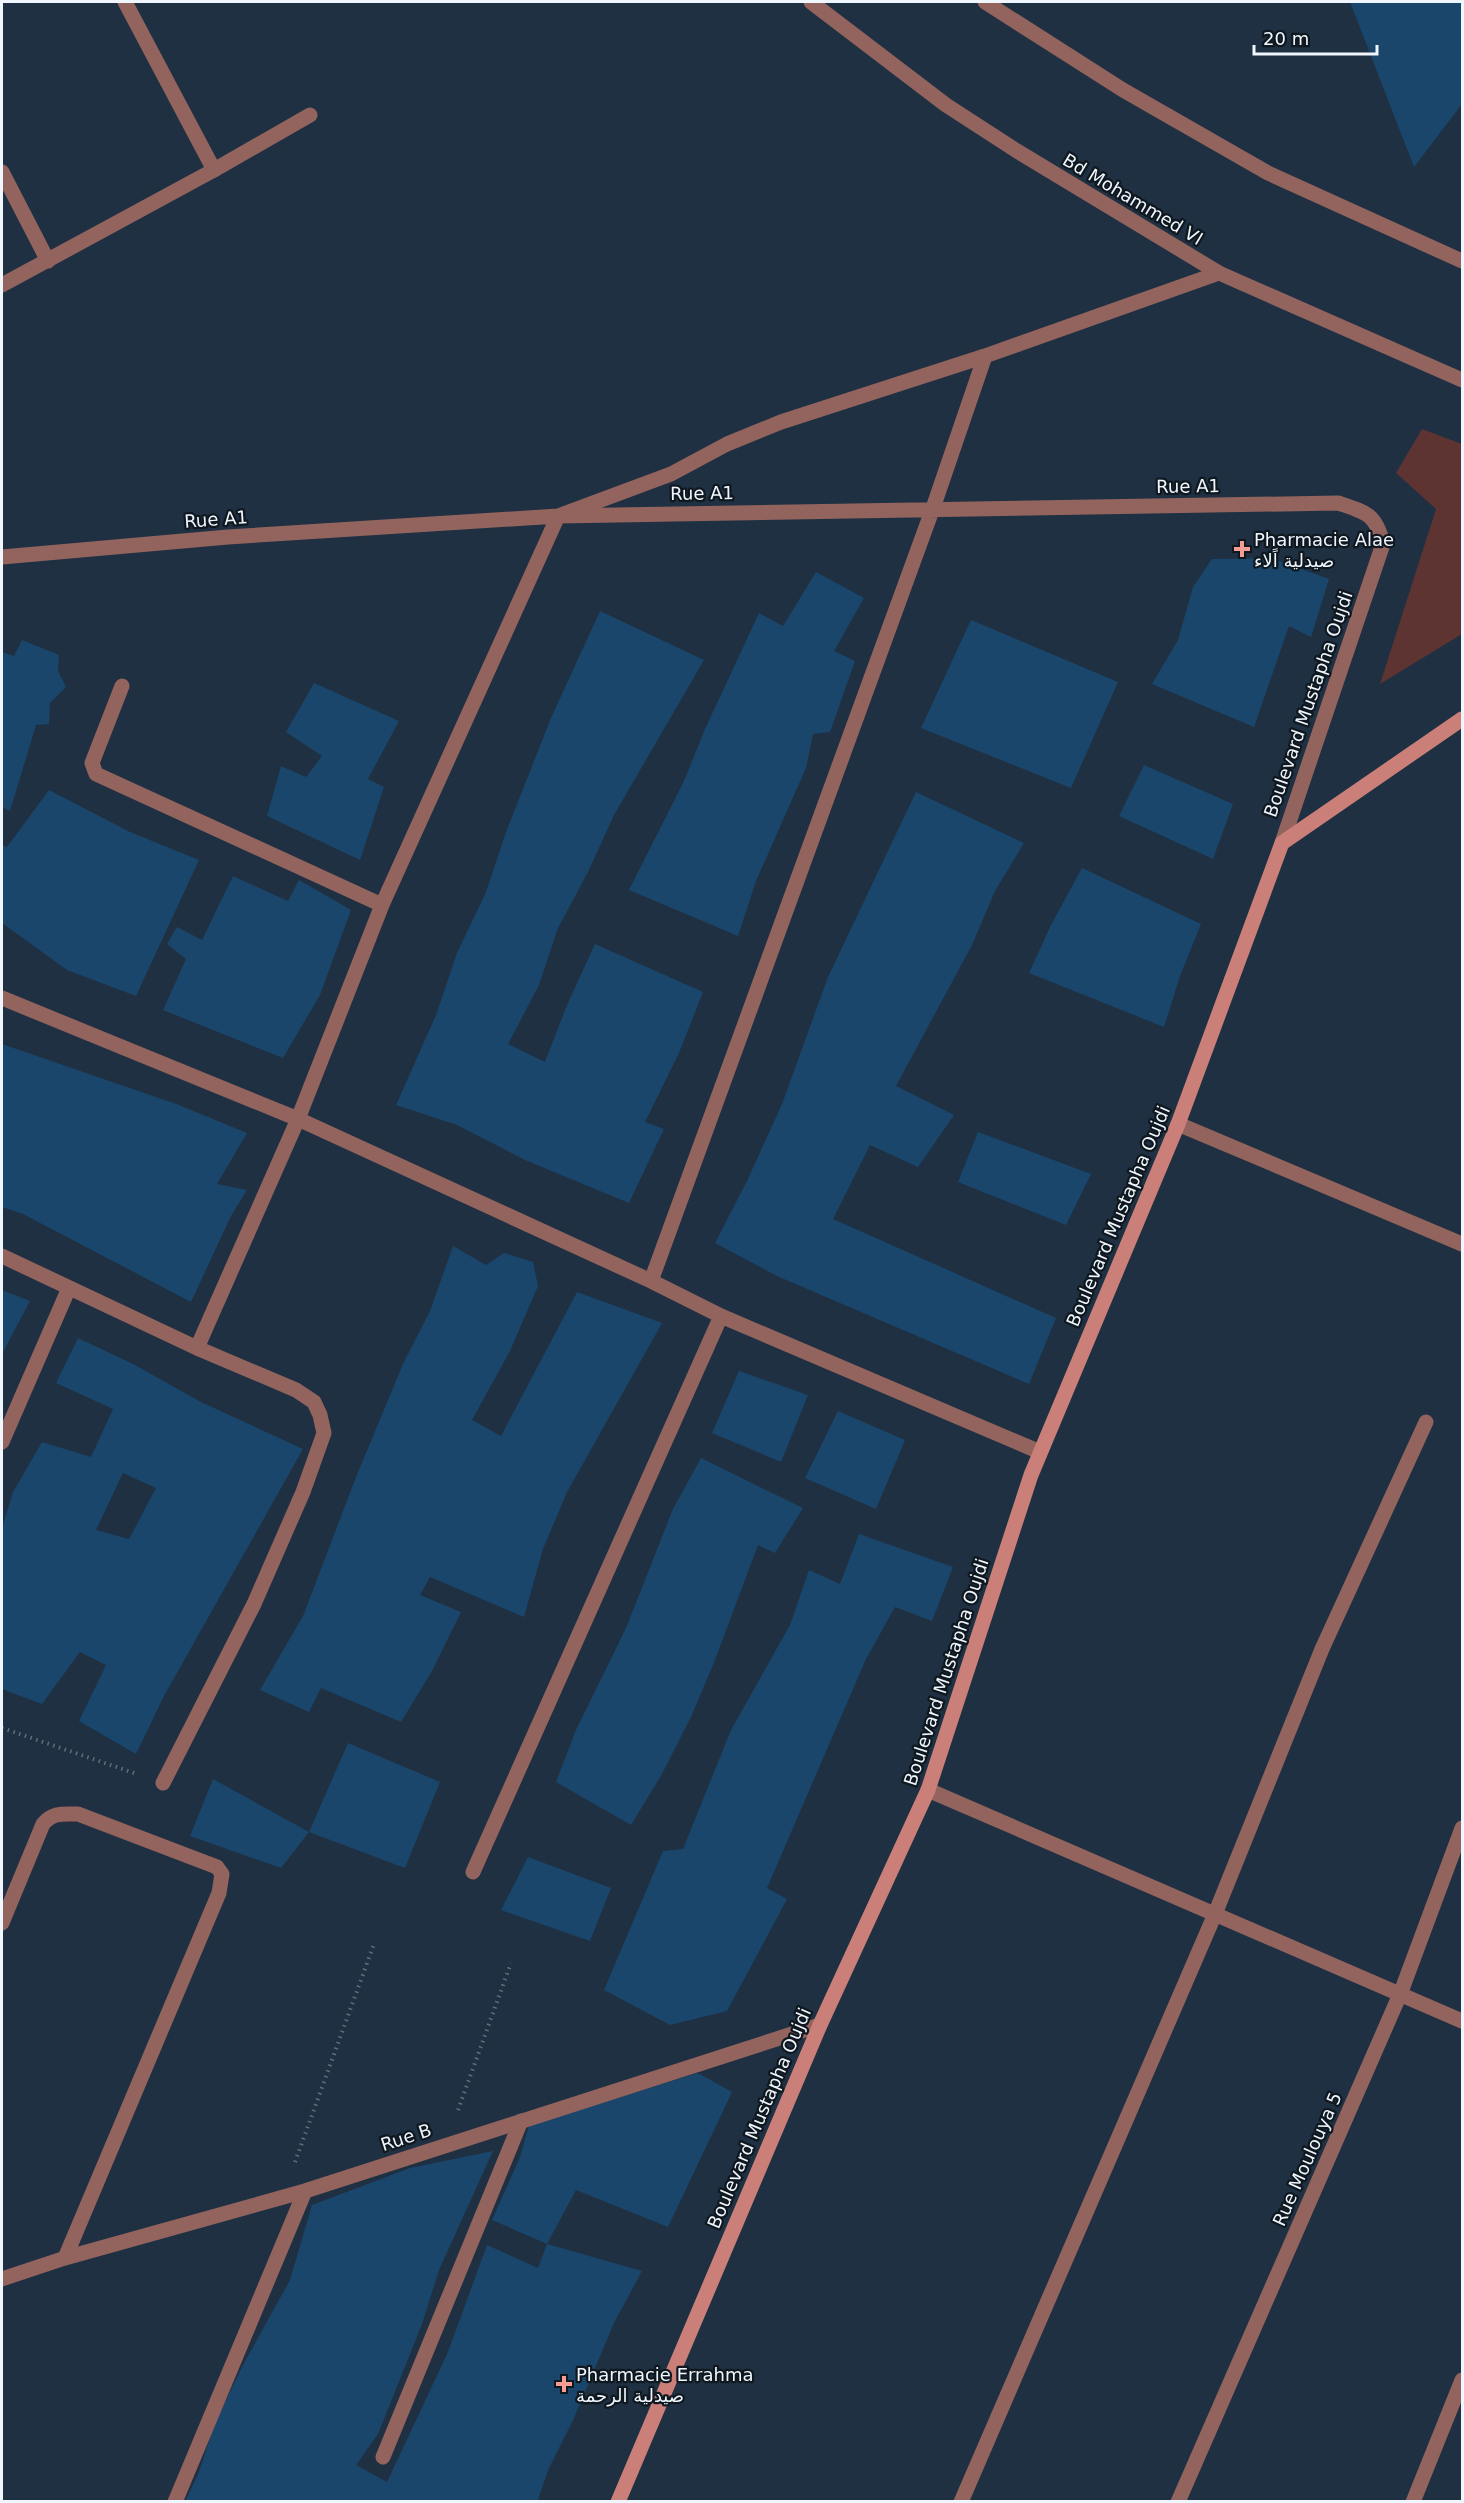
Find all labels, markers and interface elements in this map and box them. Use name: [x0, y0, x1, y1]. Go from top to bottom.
scale bar: [1254, 18, 1377, 56]
text: 20 m: [1263, 28, 1309, 49]
street label: Bd Mohammed VI: [1059, 149, 1207, 249]
street label: Rue A1: [1156, 475, 1220, 497]
street label: Rue A1: [670, 482, 734, 504]
street label: Rue A1: [184, 506, 248, 532]
place label: Pharmacie Alae صيدلية اًلاء: [1254, 529, 1394, 571]
marker: Pharmacie Alae صيدلية اًلاء: [1235, 542, 1249, 556]
street label: Boulevard Mustapha Oujdi: [1259, 588, 1357, 820]
street label: Boulevard Mustapha Oujdi: [1062, 1102, 1174, 1330]
street label: Boulevard Mustapha Oujdi: [899, 1556, 993, 1788]
street label: Boulevard Mustapha Oujdi: [703, 2004, 815, 2232]
street label: Rue Moulouya 5: [1268, 2089, 1346, 2229]
street label: Rue B: [378, 2119, 434, 2155]
place label: Pharmacie Errahma صيدلية الرحمة: [576, 2364, 754, 2407]
marker: Pharmacie Errahma صيدلية الرحمة: [557, 2377, 571, 2391]

